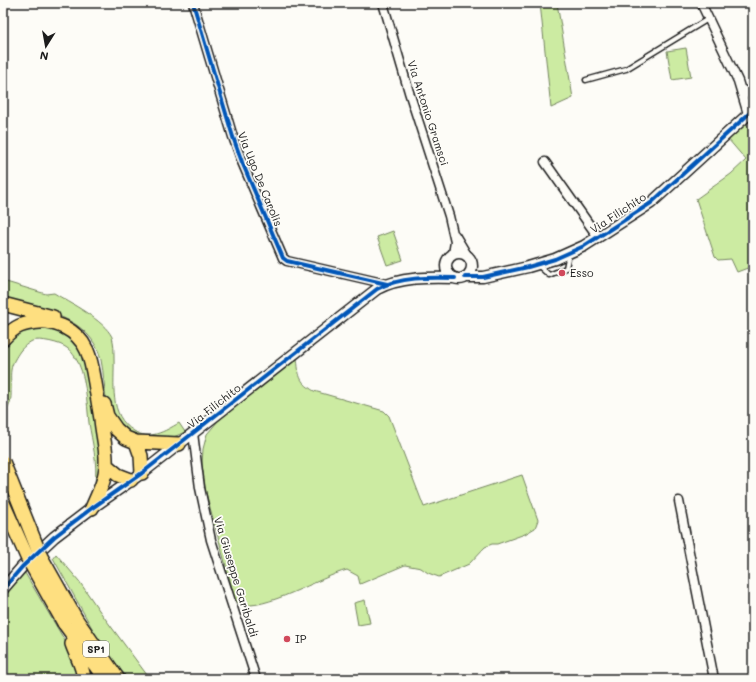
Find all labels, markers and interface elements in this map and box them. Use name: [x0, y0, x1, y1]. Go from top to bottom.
north arrow: [26, 26, 66, 66]
text: N: [38, 48, 50, 64]
street label: Via Antonio Gramsci: [404, 58, 453, 167]
street label: Via Ugo De Carolis: [235, 129, 286, 228]
street label: Via Filichito: [587, 189, 649, 236]
place label: Esso: [570, 265, 594, 280]
marker: Esso: [557, 268, 567, 278]
street label: Via Filichito: [184, 380, 244, 431]
street label: Via Giuseppe Garibaldi: [211, 515, 262, 639]
place label: IP: [295, 631, 307, 646]
marker: IP: [282, 634, 292, 644]
road number: SP1: [83, 641, 109, 657]

